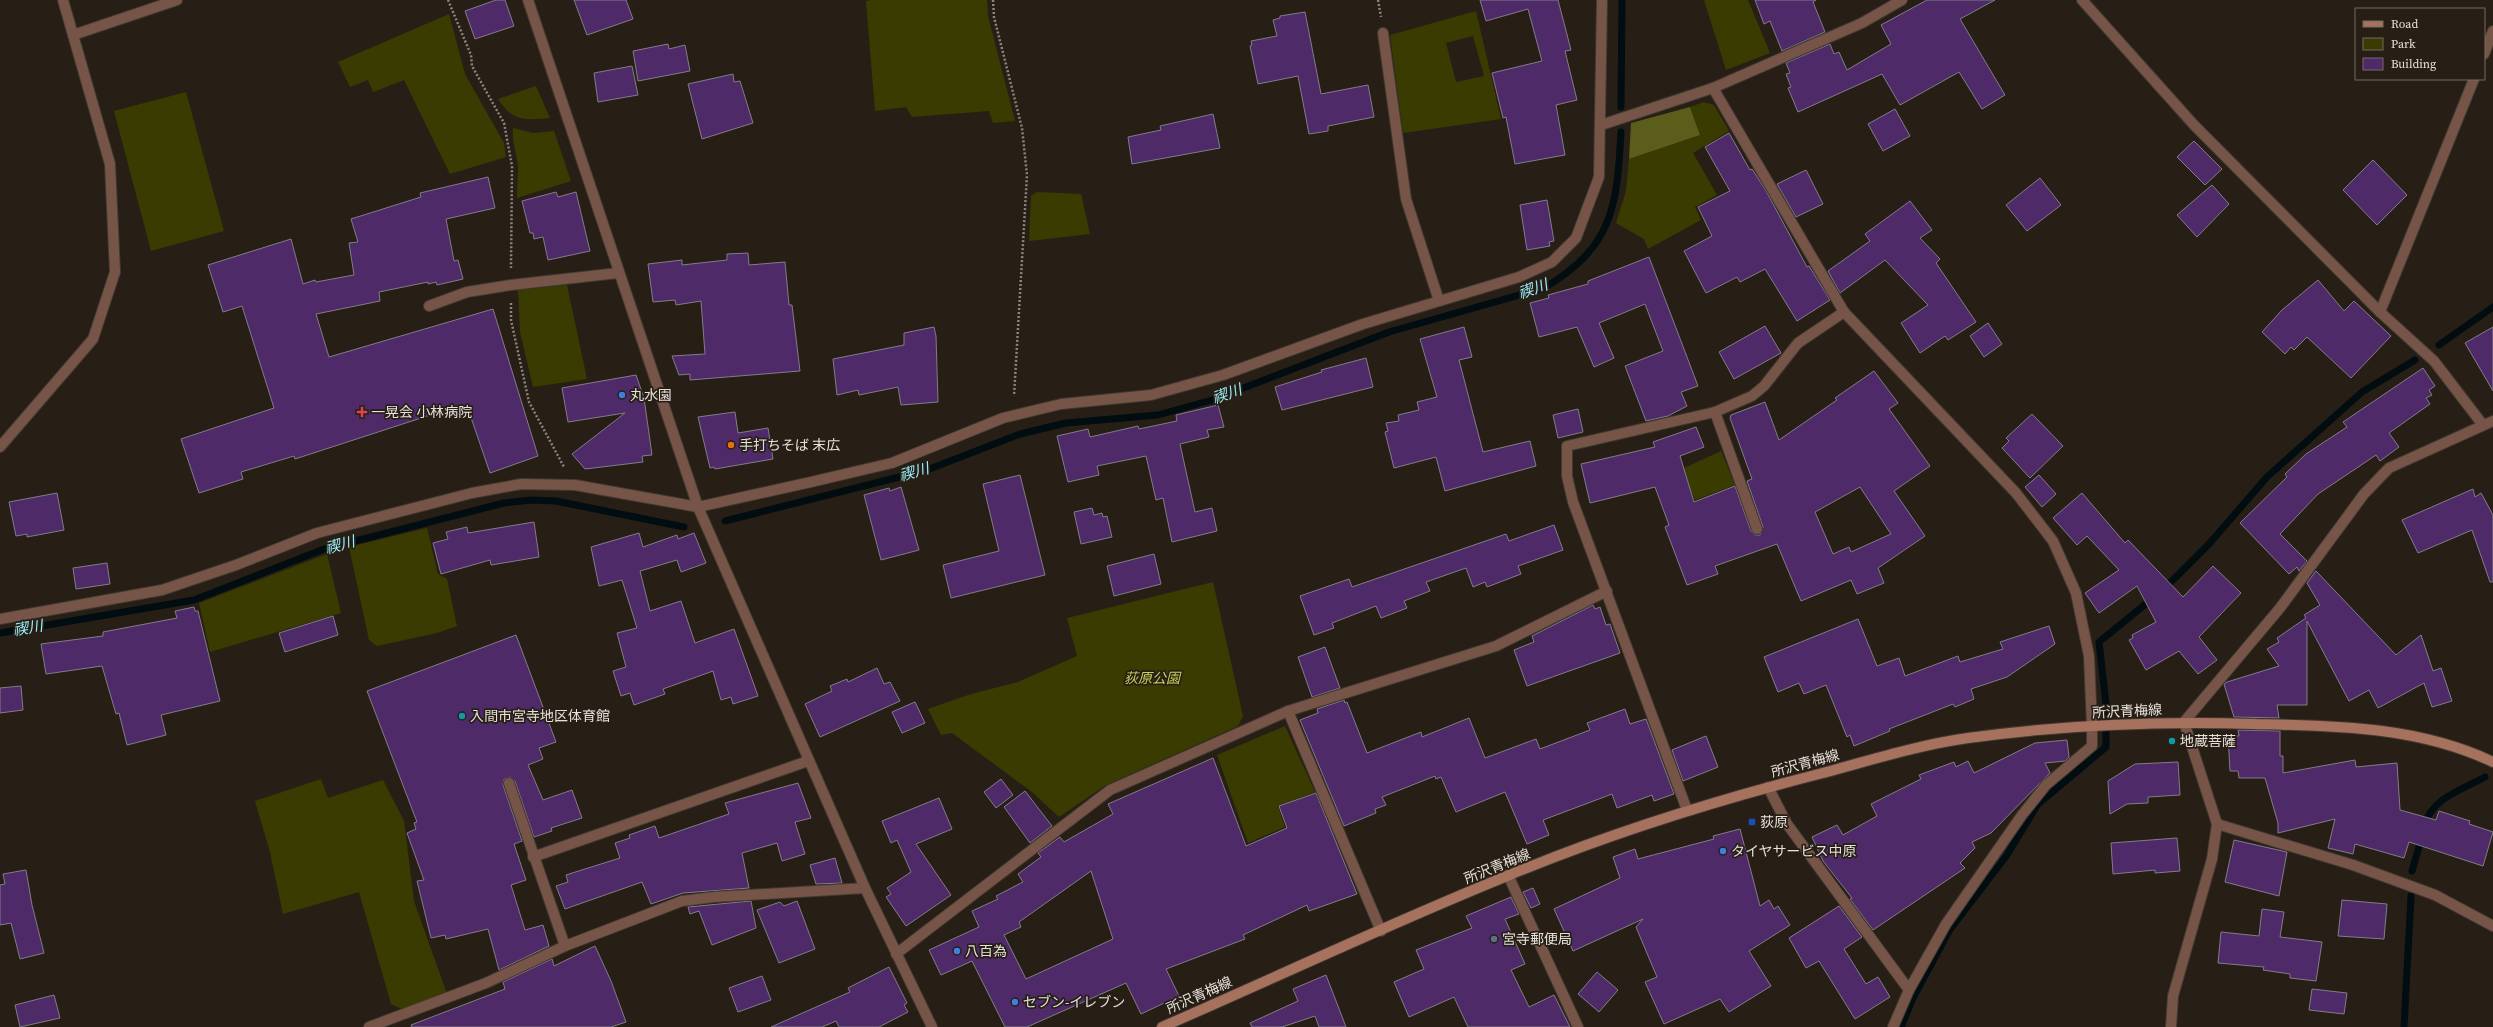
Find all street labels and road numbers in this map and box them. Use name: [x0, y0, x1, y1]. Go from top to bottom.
street label: 所沢青梅線: [2092, 699, 2162, 723]
street label: 所沢青梅線: [1769, 744, 1841, 782]
street label: 所沢青梅線: [1461, 844, 1533, 888]
street label: 所沢青梅線: [1163, 972, 1235, 1018]

